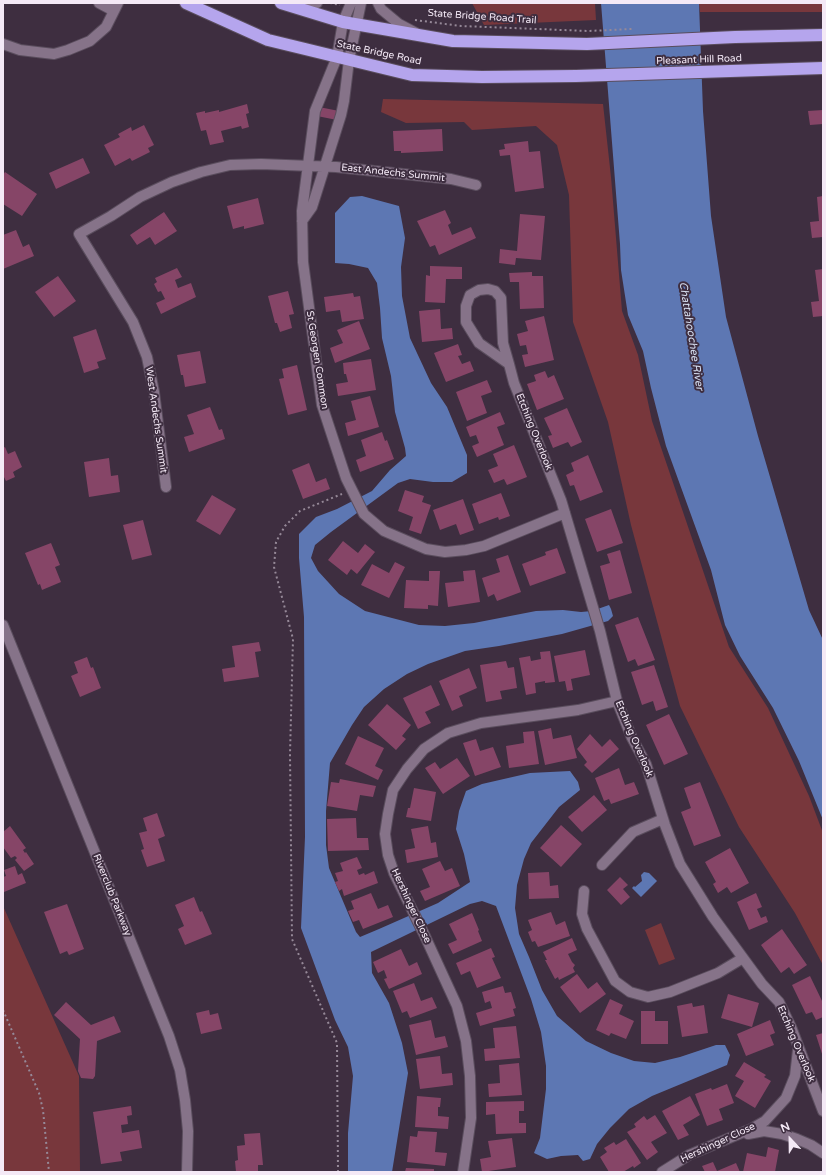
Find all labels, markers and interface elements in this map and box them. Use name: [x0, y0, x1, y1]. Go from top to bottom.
street label: State Bridge Road Trail: [427, 7, 537, 27]
street label: State Bridge Road: [335, 38, 423, 68]
street label: Pleasant Hill Road: [656, 53, 742, 67]
street label: East Andechs Summit: [341, 162, 445, 184]
water label: Chattahoochee River: [676, 281, 706, 391]
street label: St Georgen Common: [303, 310, 331, 410]
street label: West Andechs Summit: [143, 366, 169, 474]
street label: Etching Overlook: [513, 392, 555, 472]
street label: Etching Overlook: [612, 699, 656, 779]
street label: Riverclub Parkway: [90, 852, 134, 938]
street label: Hershinger Close: [388, 867, 434, 945]
street label: Etching Overlook: [774, 1004, 818, 1084]
north arrow: [770, 1119, 810, 1159]
street label: Hershinger Close: [679, 1120, 757, 1166]
text: N: [779, 1120, 792, 1135]

